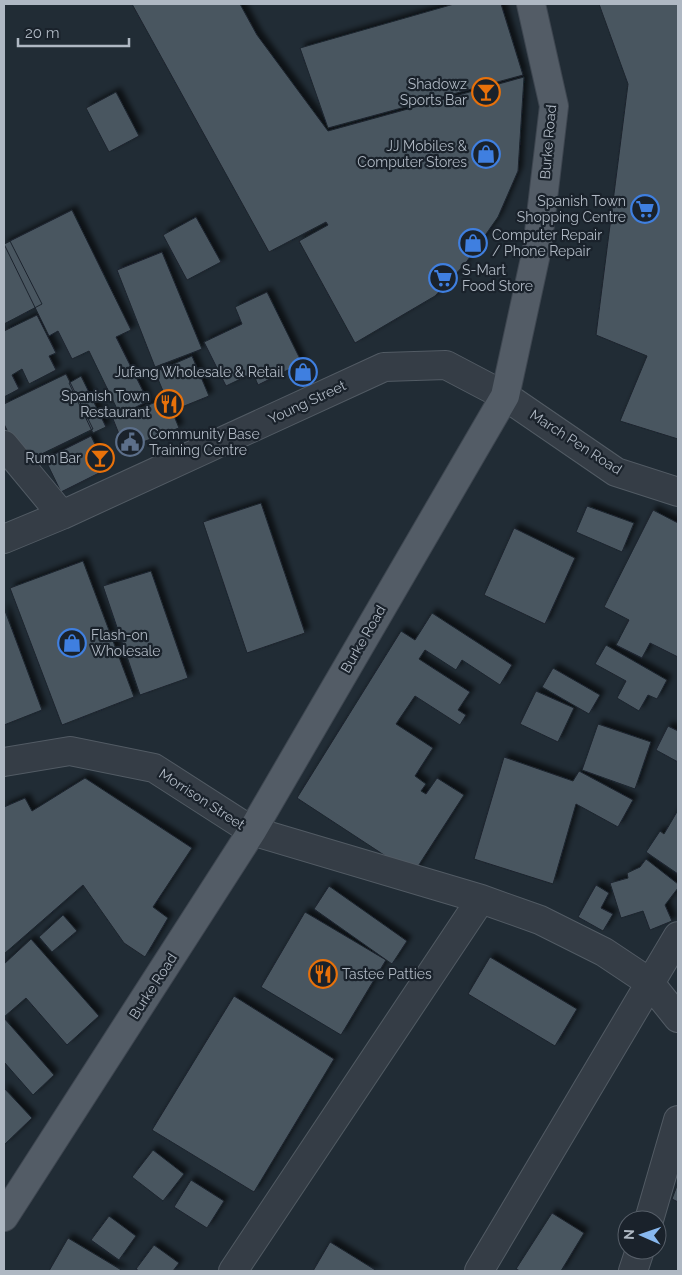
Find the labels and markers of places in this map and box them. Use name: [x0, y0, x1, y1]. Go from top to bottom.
place label: Shadowz Sports Bar: [400, 76, 467, 108]
bar icon: Shadowz Sports Bar: [471, 77, 501, 107]
place label: JJ Mobiles & Computer Stores: [357, 138, 468, 170]
shop icon: JJ Mobiles & Computer Stores: [471, 139, 501, 169]
place label: Spanish Town Shopping Centre: [517, 193, 626, 225]
supermarket icon: Spanish Town Shopping Centre: [630, 194, 660, 224]
place label: Computer Repair / Phone Repair: [492, 227, 602, 259]
shop icon: Computer Repair / Phone Repair: [458, 228, 488, 258]
place label: S-Mart Food Store: [462, 262, 533, 294]
supermarket icon: S-Mart Food Store: [428, 263, 458, 293]
shop icon: Jufang Wholesale & Retail: [288, 357, 318, 387]
place label: Jufang Wholesale & Retail: [115, 364, 284, 380]
place label: Spanish Town Restaurant: [61, 388, 150, 420]
restaurant icon: Spanish Town Restaurant: [154, 389, 184, 419]
place label: Community Base Training Centre: [149, 426, 260, 458]
public building icon: Community Base Training Centre: [115, 427, 145, 457]
bar icon: Rum Bar: [85, 443, 115, 473]
place label: Rum Bar: [25, 450, 81, 466]
place label: Flash-on Wholesale: [91, 627, 161, 659]
shop icon: Flash-on Wholesale: [57, 628, 87, 658]
restaurant icon: Tastee Patties: [308, 959, 338, 989]
place label: Tastee Patties: [342, 966, 432, 982]

